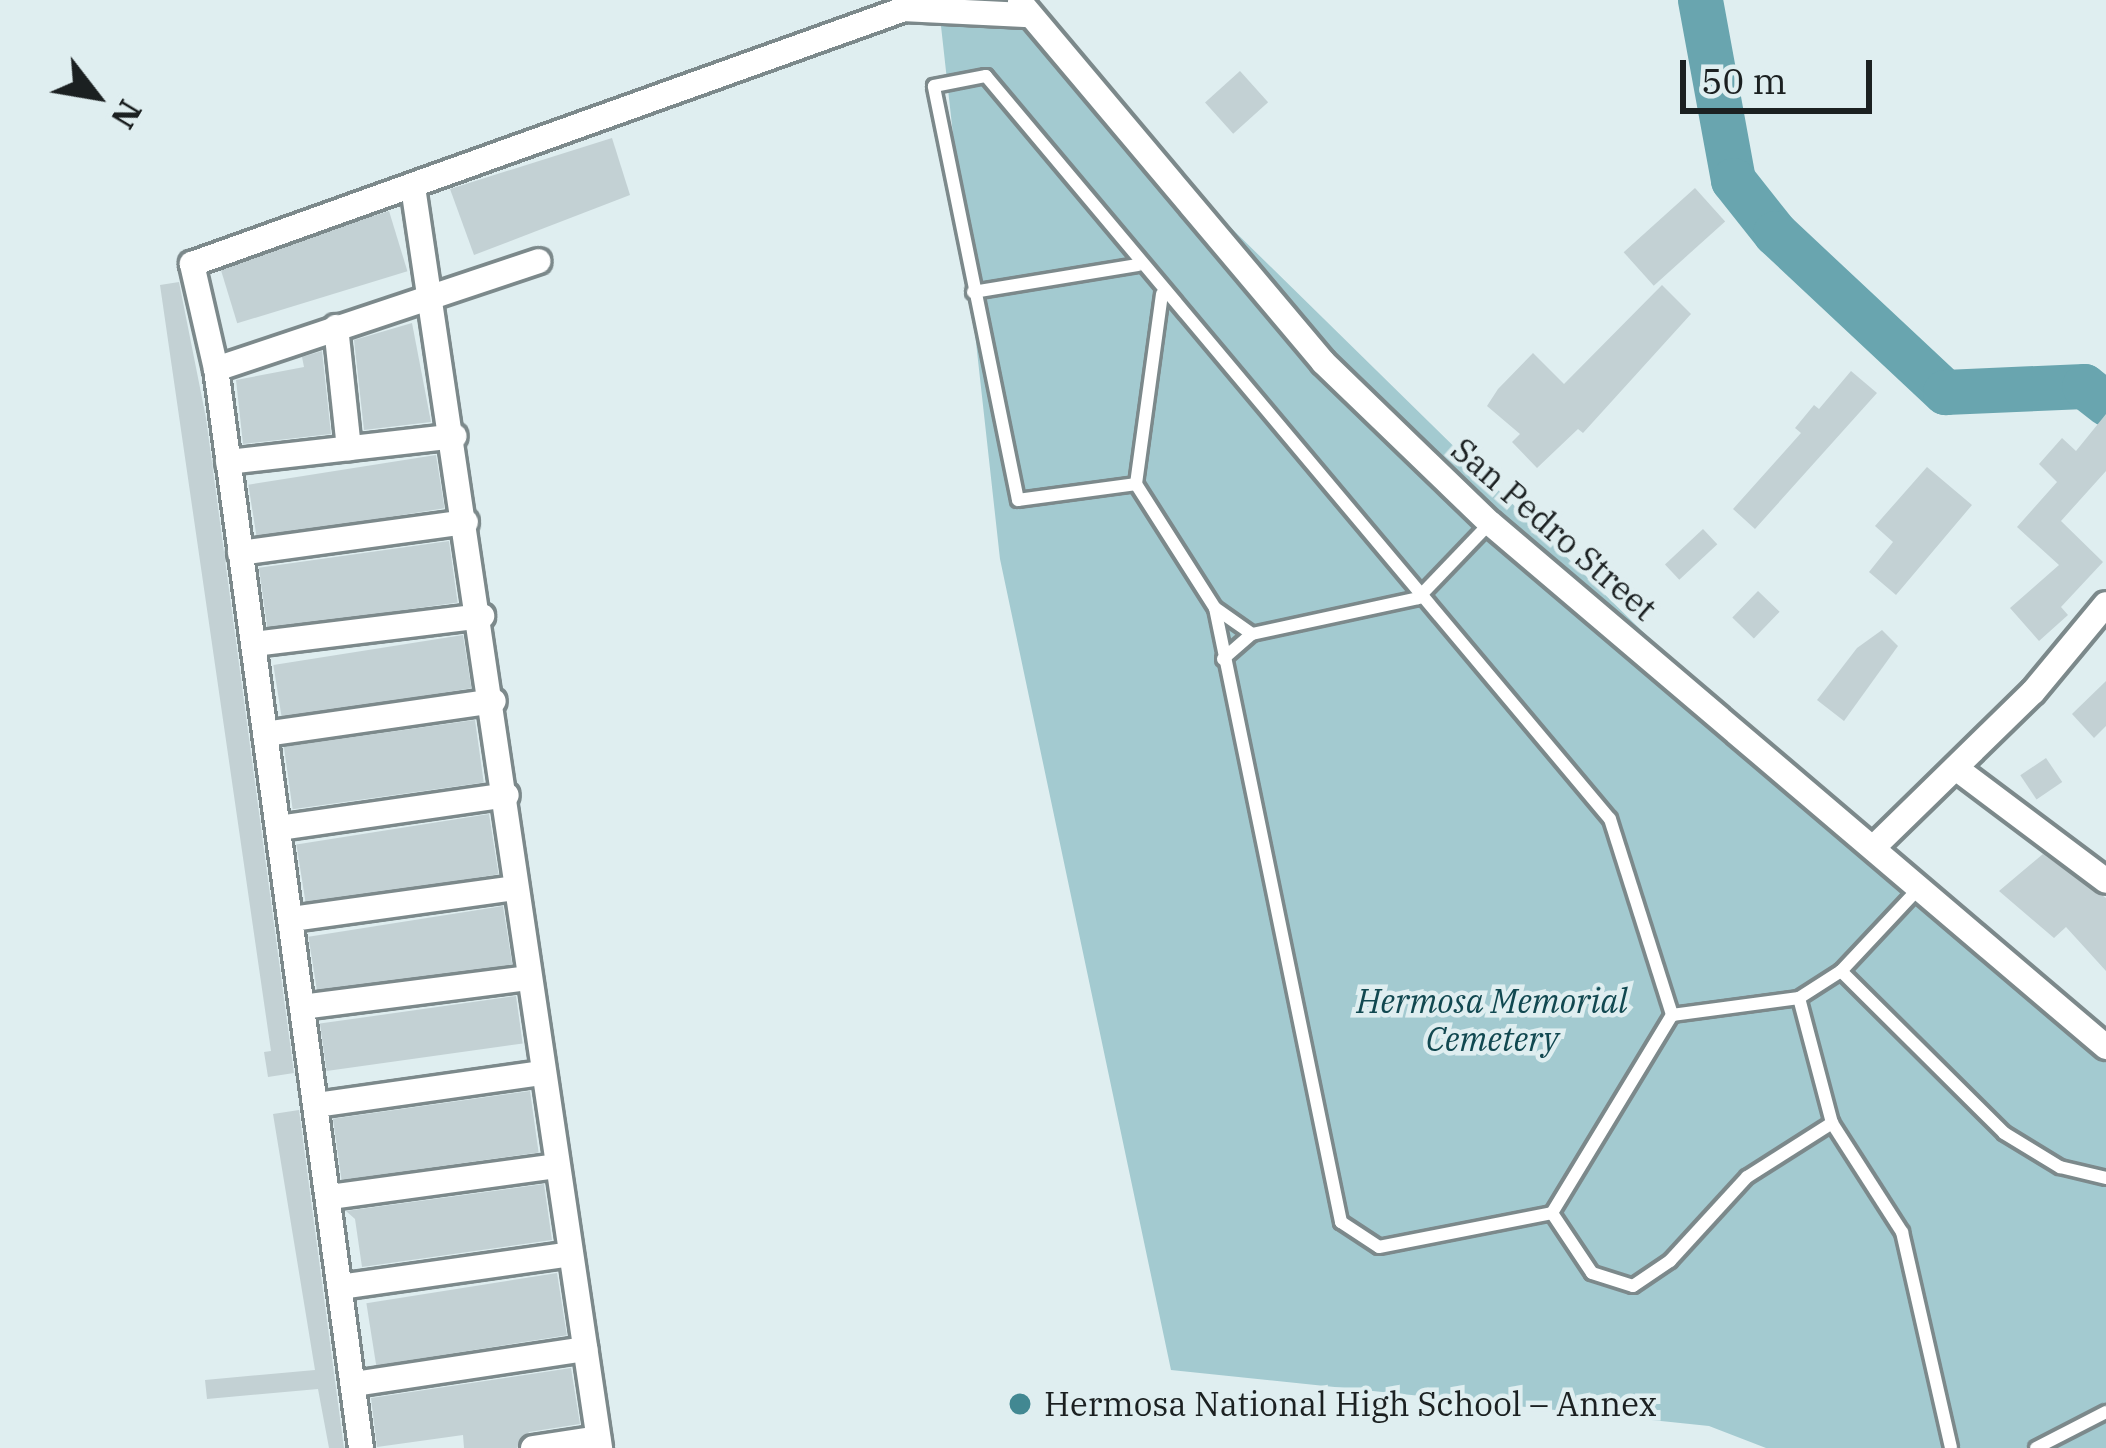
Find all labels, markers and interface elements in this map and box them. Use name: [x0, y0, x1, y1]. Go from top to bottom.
north arrow: [36, 36, 156, 156]
scale bar: [1686, 36, 1878, 110]
text: 50 m: [1701, 57, 1787, 104]
text: N: [102, 93, 152, 137]
street label: San Pedro Street: [1444, 429, 1664, 629]
park label: Hermosa Memorial Cemetery: [1356, 981, 1628, 1059]
place label: Hermosa National High School – Annex: [1044, 1384, 1657, 1424]
marker: Hermosa National High School – Annex: [1007, 1391, 1033, 1417]

